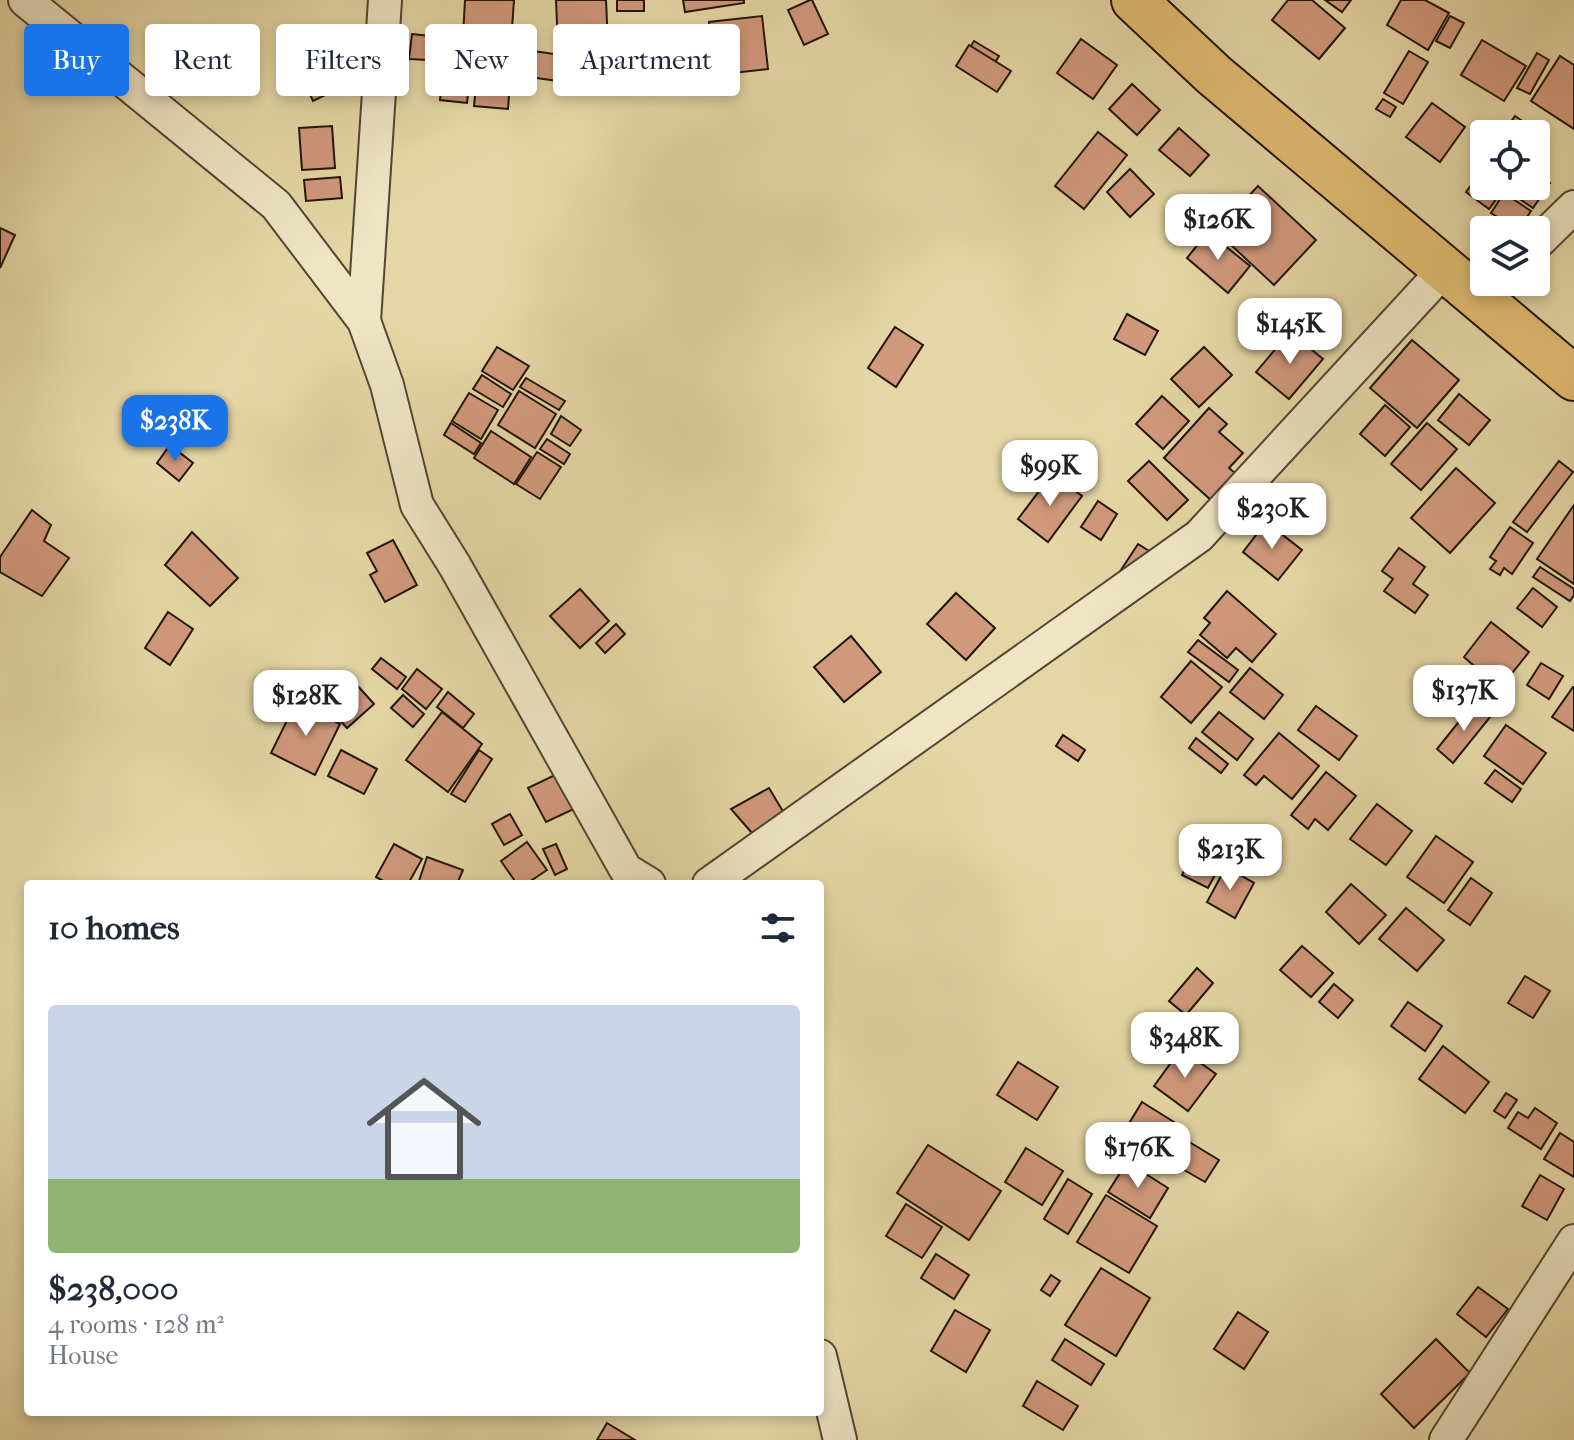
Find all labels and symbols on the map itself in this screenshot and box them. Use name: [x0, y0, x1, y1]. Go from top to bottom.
pin: $126K: [1162, 194, 1274, 262]
pin: $145K: [1234, 298, 1346, 366]
pin: $238K: [119, 395, 231, 463]
pin: $99K: [1003, 440, 1097, 508]
pin: $230K: [1216, 483, 1328, 551]
pin: $137K: [1408, 665, 1520, 733]
pin: $128K: [250, 670, 362, 738]
pin: $213K: [1174, 824, 1286, 892]
pin: $348K: [1129, 1012, 1241, 1080]
pin: $176K: [1082, 1122, 1194, 1190]

